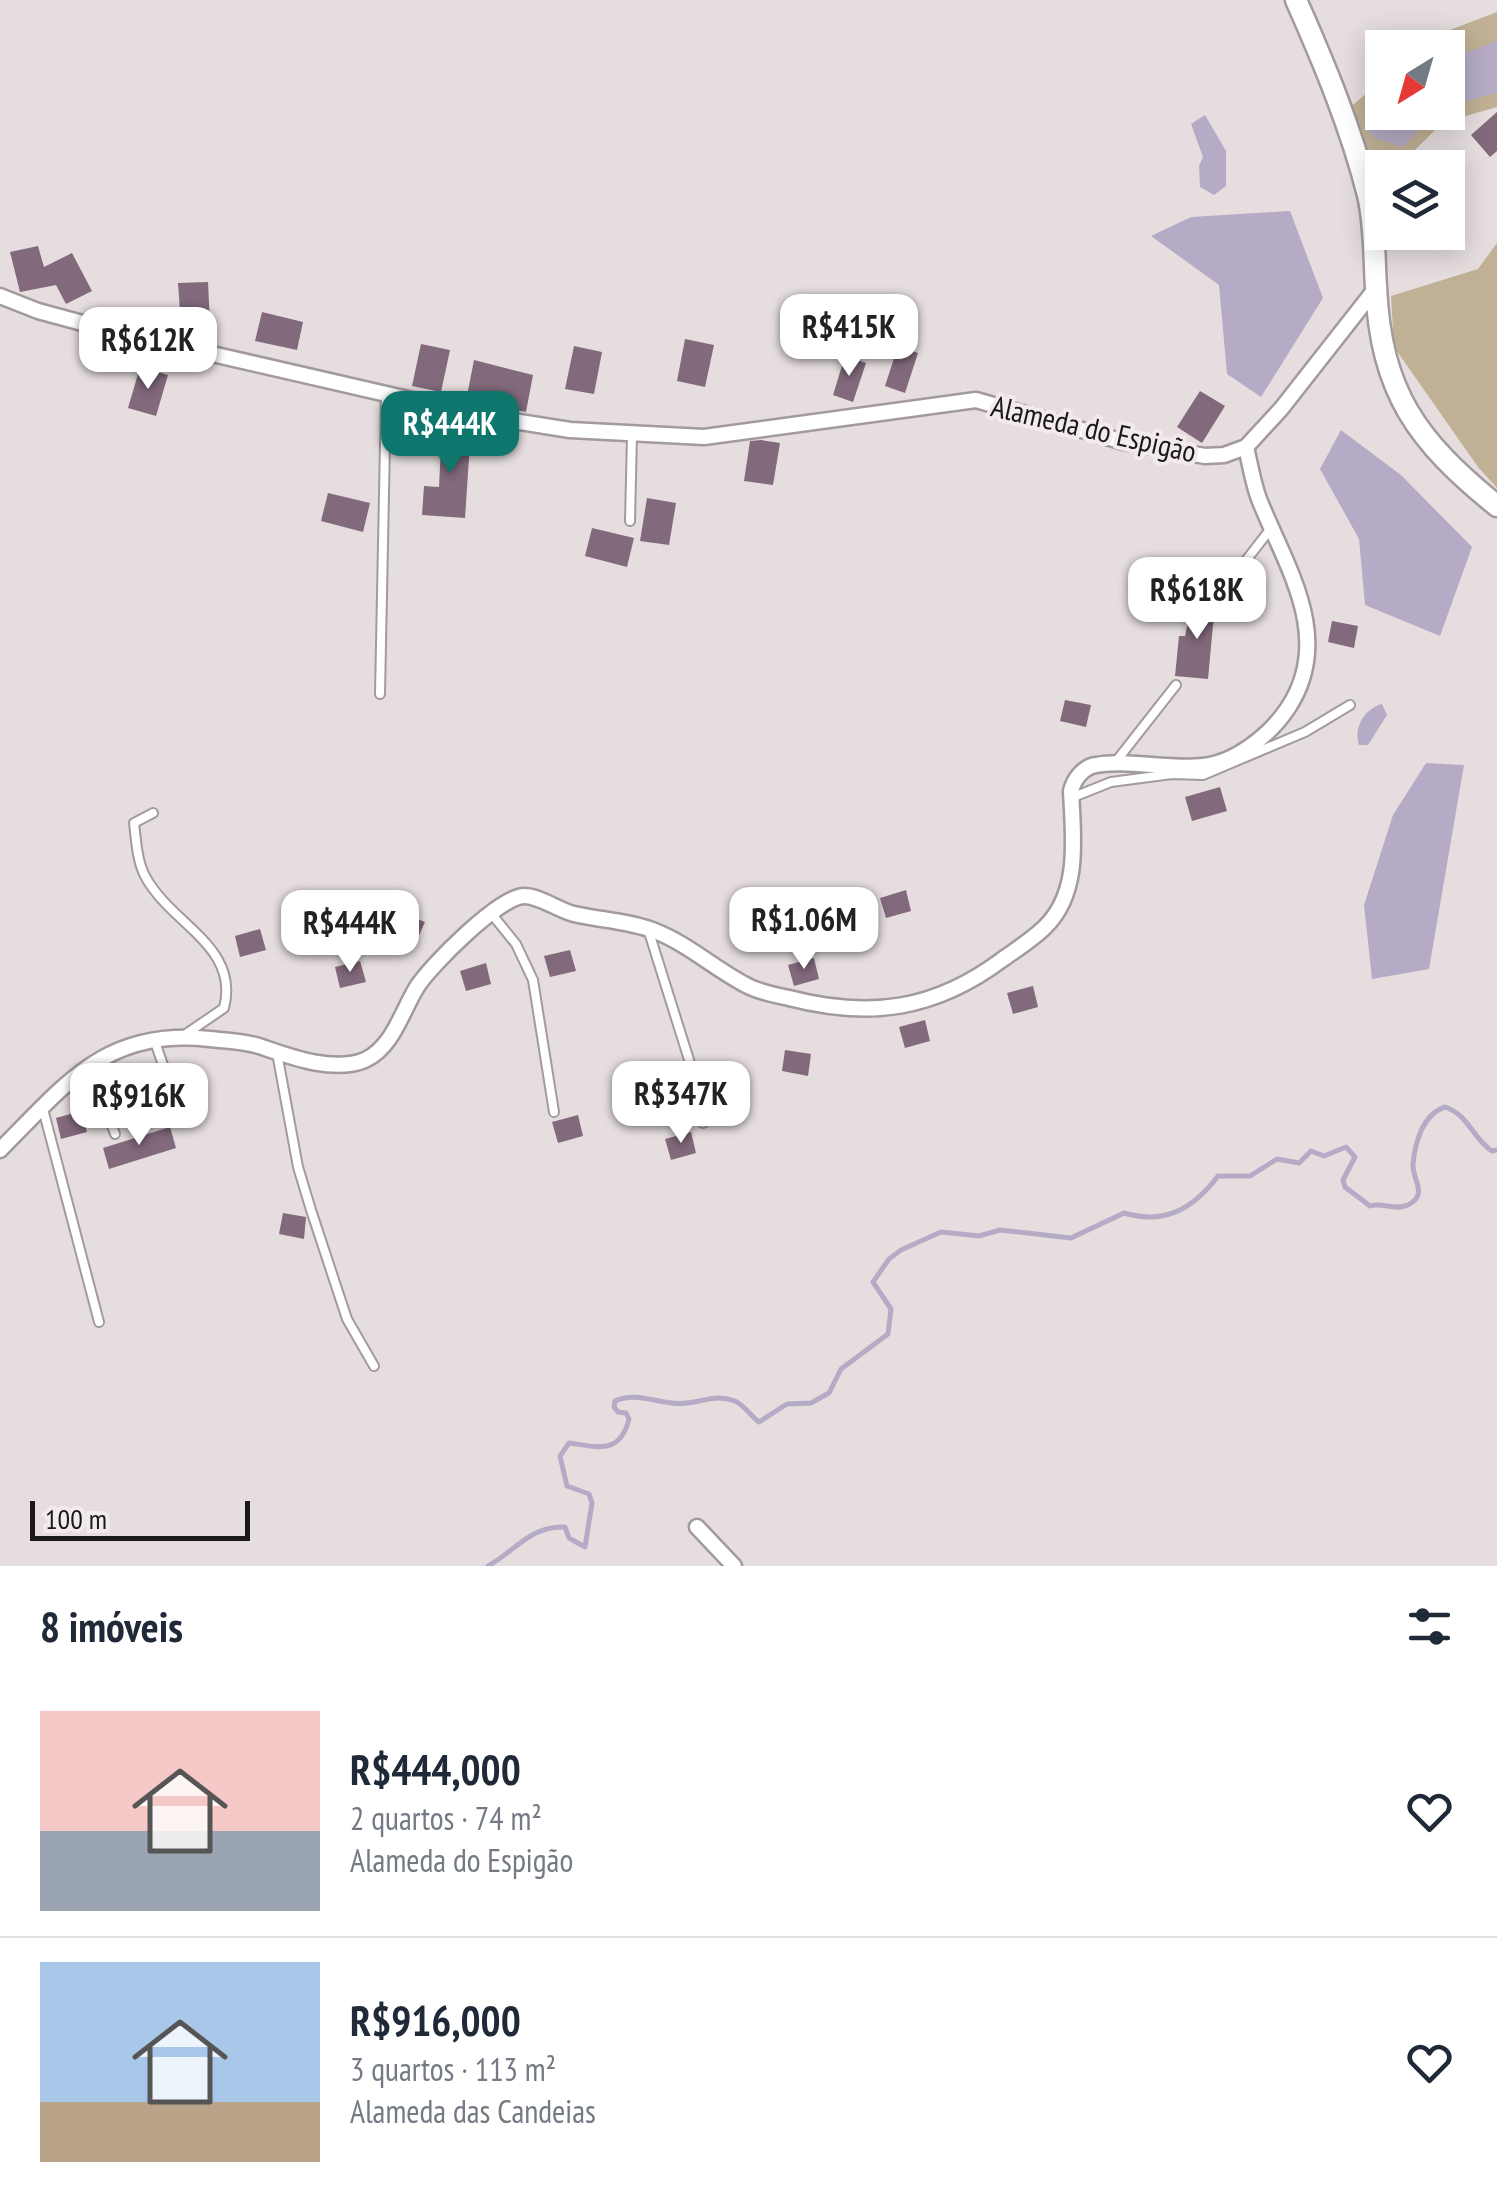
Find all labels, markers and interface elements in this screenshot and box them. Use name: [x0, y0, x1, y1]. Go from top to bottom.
north arrow: [1365, 30, 1465, 130]
map controls: [1365, 30, 1465, 250]
button: layers: [1365, 150, 1465, 250]
pin: R$415K: [768, 294, 930, 379]
text: R$415K: [802, 305, 896, 347]
pin: R$612K: [67, 307, 229, 392]
text: R$612K: [101, 318, 195, 360]
street label: Alameda do Espigão: [988, 385, 1200, 471]
pin: R$444K: [369, 391, 531, 476]
text: R$444K: [403, 402, 497, 444]
pin: R$618K: [1116, 557, 1278, 642]
text: R$618K: [1150, 568, 1244, 610]
pin: R$1.06M: [712, 887, 896, 972]
pin: R$444K: [269, 890, 431, 975]
text: R$1.06M: [751, 898, 857, 940]
text: R$444K: [303, 901, 397, 943]
pin: R$347K: [600, 1061, 762, 1146]
pin: R$916K: [58, 1063, 220, 1148]
text: R$347K: [634, 1072, 728, 1114]
text: R$916K: [92, 1074, 186, 1116]
scale bar: [30, 1496, 250, 1540]
text: 100 m: [45, 1500, 107, 1537]
text: 8 imóveis: [40, 1599, 183, 1654]
icon: filters: [1402, 1599, 1457, 1654]
text: R$444,000: [350, 1742, 521, 1797]
icon: home: [120, 1751, 240, 1871]
icon: heart: [1402, 1784, 1457, 1839]
text: 2 quartos · 74 m²: [350, 1797, 542, 1839]
text: Alameda do Espigão: [350, 1839, 573, 1881]
text: R$916,000: [350, 1993, 521, 2048]
icon: home: [120, 2002, 240, 2122]
icon: heart: [1402, 2035, 1457, 2090]
text: 3 quartos · 113 m²: [350, 2048, 556, 2090]
text: Alameda das Candeias: [350, 2090, 596, 2132]

